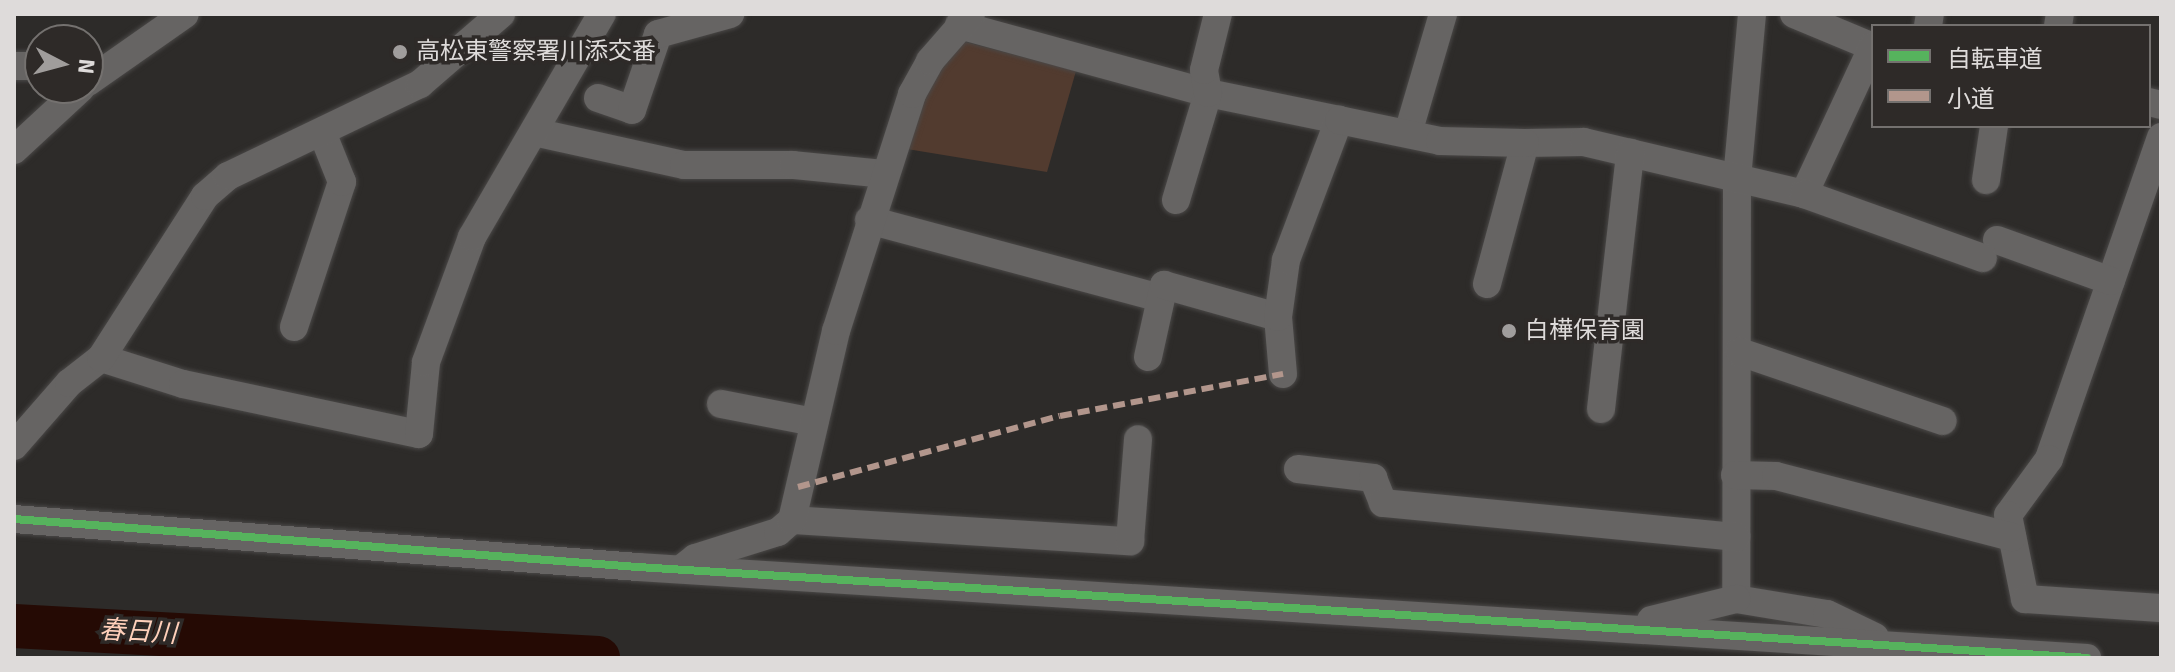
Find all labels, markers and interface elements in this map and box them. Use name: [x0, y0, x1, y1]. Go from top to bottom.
north arrow: [24, 24, 104, 104]
legend: [1871, 24, 2151, 128]
place label: 高松東警察署川添交番: [416, 38, 656, 66]
marker: 高松東警察署川添交番: [391, 43, 409, 61]
text: 自転車道: [1947, 44, 2043, 74]
text: N: [72, 57, 101, 75]
text: 小道: [1947, 84, 1995, 114]
place label: 白樺保育園: [1525, 317, 1645, 345]
marker: 白樺保育園: [1500, 322, 1518, 340]
water label: 春日川: [98, 615, 178, 651]

